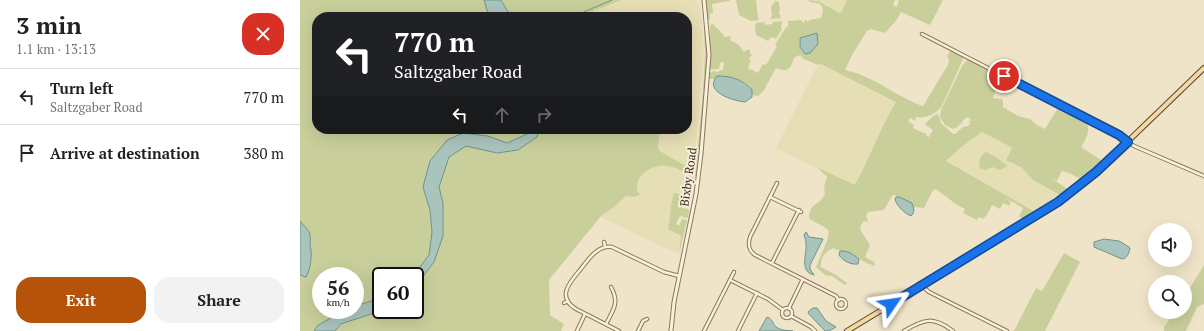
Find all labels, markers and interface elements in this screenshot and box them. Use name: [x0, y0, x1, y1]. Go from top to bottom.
text: 3 min: [16, 9, 82, 41]
button: close: [242, 13, 284, 55]
text: 770 m: [394, 23, 475, 60]
icon: left: [328, 28, 380, 80]
text: 1.1 km · 13:13: [16, 40, 96, 58]
text: Saltzgaber Road: [394, 59, 522, 83]
pin: [987, 59, 1021, 93]
icon: arrive: [993, 65, 1015, 87]
text: Turn left: [50, 78, 114, 98]
icon: left: [16, 86, 38, 108]
text: 770 m: [243, 87, 284, 107]
text: Saltzgaber Road: [50, 98, 143, 116]
icon: left: [449, 104, 471, 126]
icon: ahead: [491, 104, 513, 126]
icon: right: [533, 104, 555, 126]
icon: arrive: [16, 142, 38, 164]
text: Arrive at destination: [50, 143, 200, 163]
text: 380 m: [243, 143, 284, 163]
street label: Bixby Road: [676, 146, 700, 207]
map controls: [1148, 223, 1192, 319]
button: sound: [1148, 223, 1192, 267]
speed limit sign: 60: [372, 267, 424, 319]
text: 56: [327, 274, 349, 301]
button: search: [1148, 275, 1192, 319]
button: Exit: [16, 277, 146, 323]
button: Share: [154, 277, 284, 323]
position arrow: [870, 283, 912, 325]
text: km/h: [326, 296, 350, 309]

